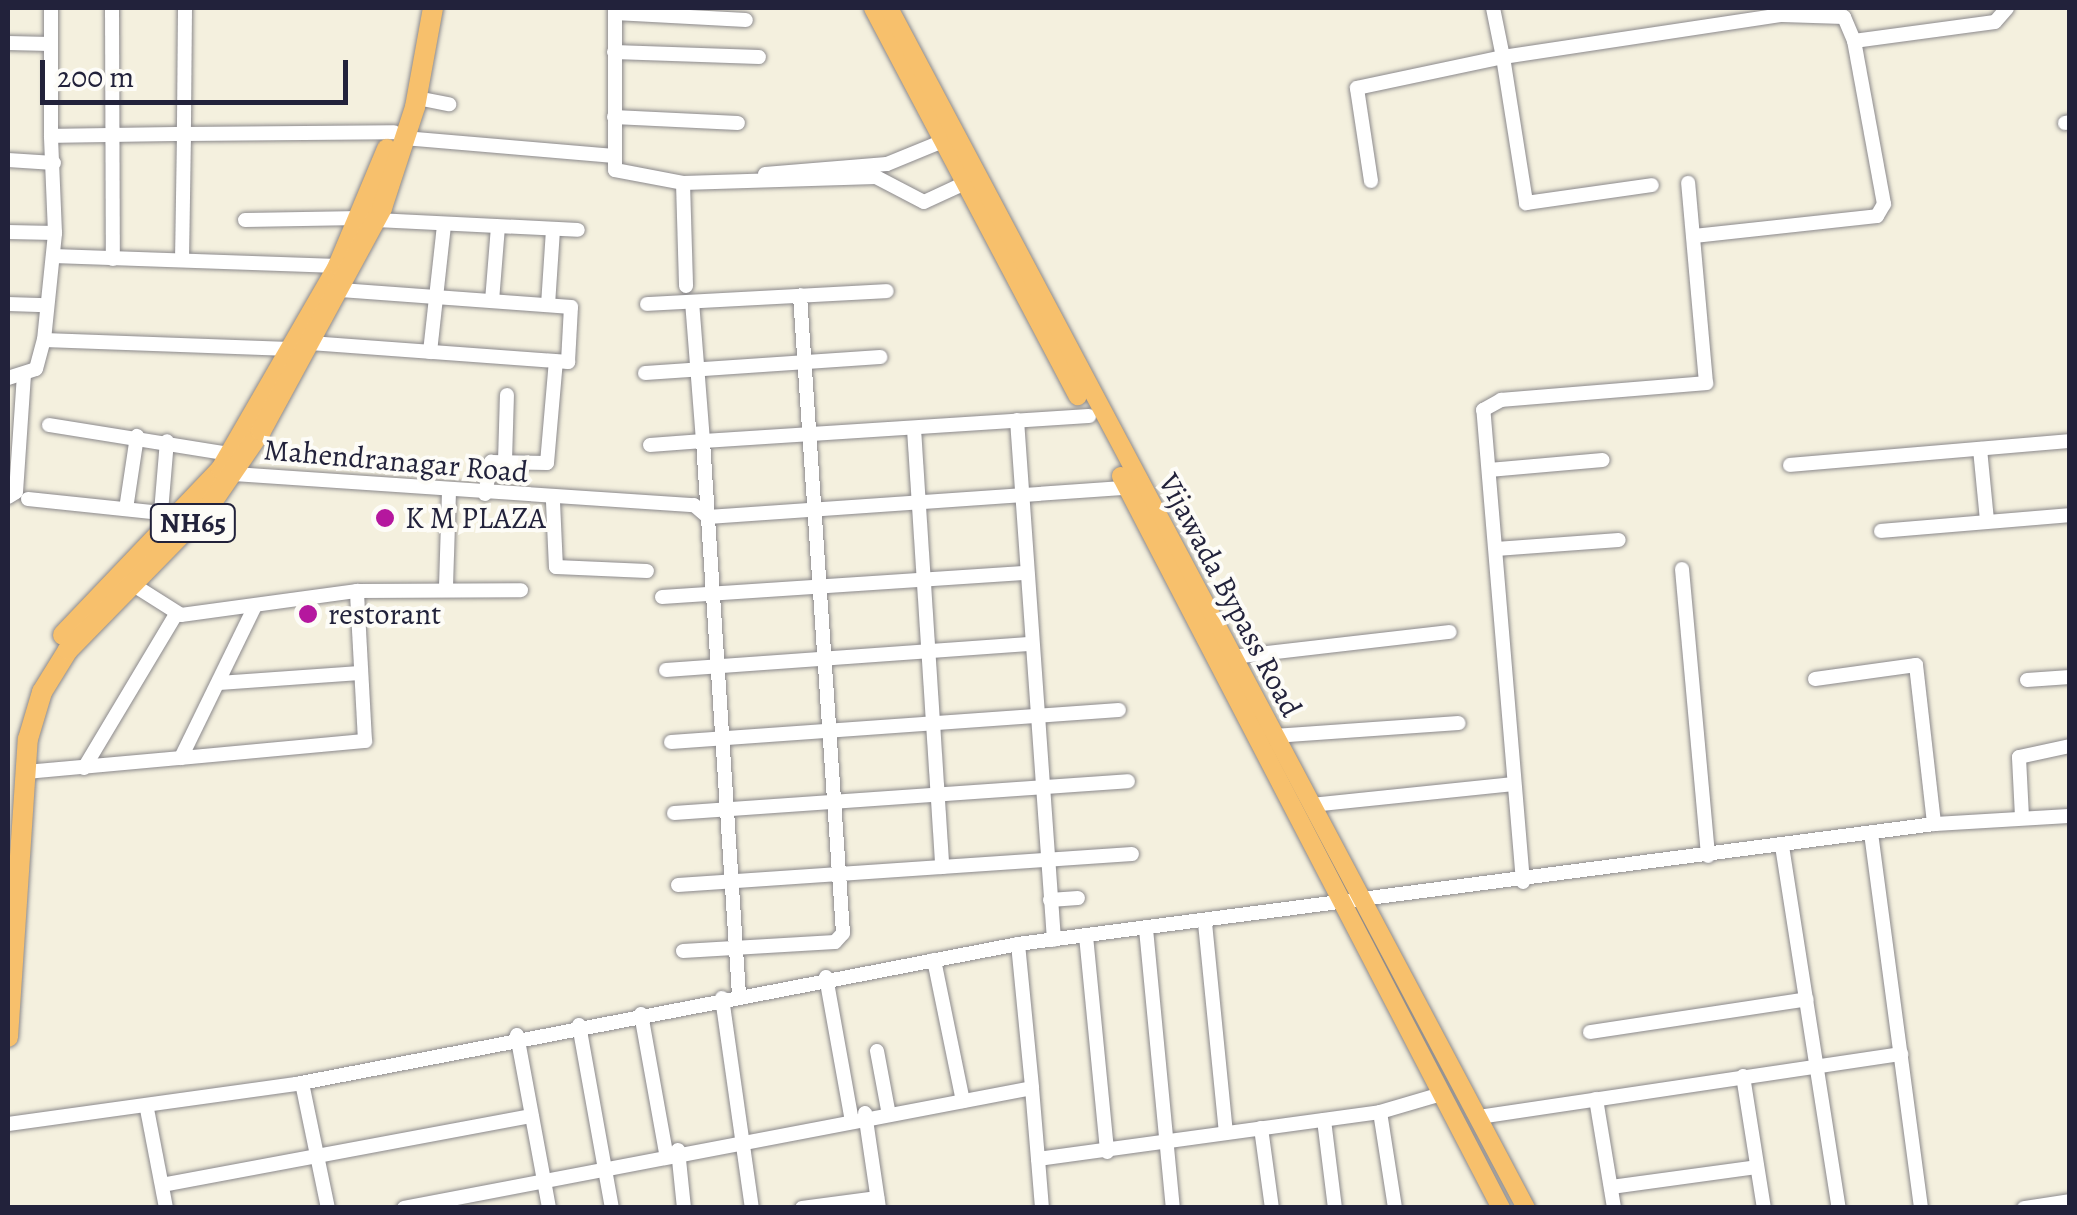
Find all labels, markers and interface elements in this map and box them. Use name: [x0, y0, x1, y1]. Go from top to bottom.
scale bar: [45, 40, 352, 102]
text: 200 m: [57, 57, 134, 97]
street label: Mahendranagar Road: [262, 432, 530, 490]
street label: Vijawada Bypass Road: [1151, 467, 1309, 723]
road number: NH65: [148, 500, 238, 546]
place label: K M PLAZA: [405, 500, 546, 536]
marker: K M PLAZA: [374, 507, 396, 529]
place label: restorant: [328, 596, 441, 632]
marker: restorant: [297, 603, 319, 625]

